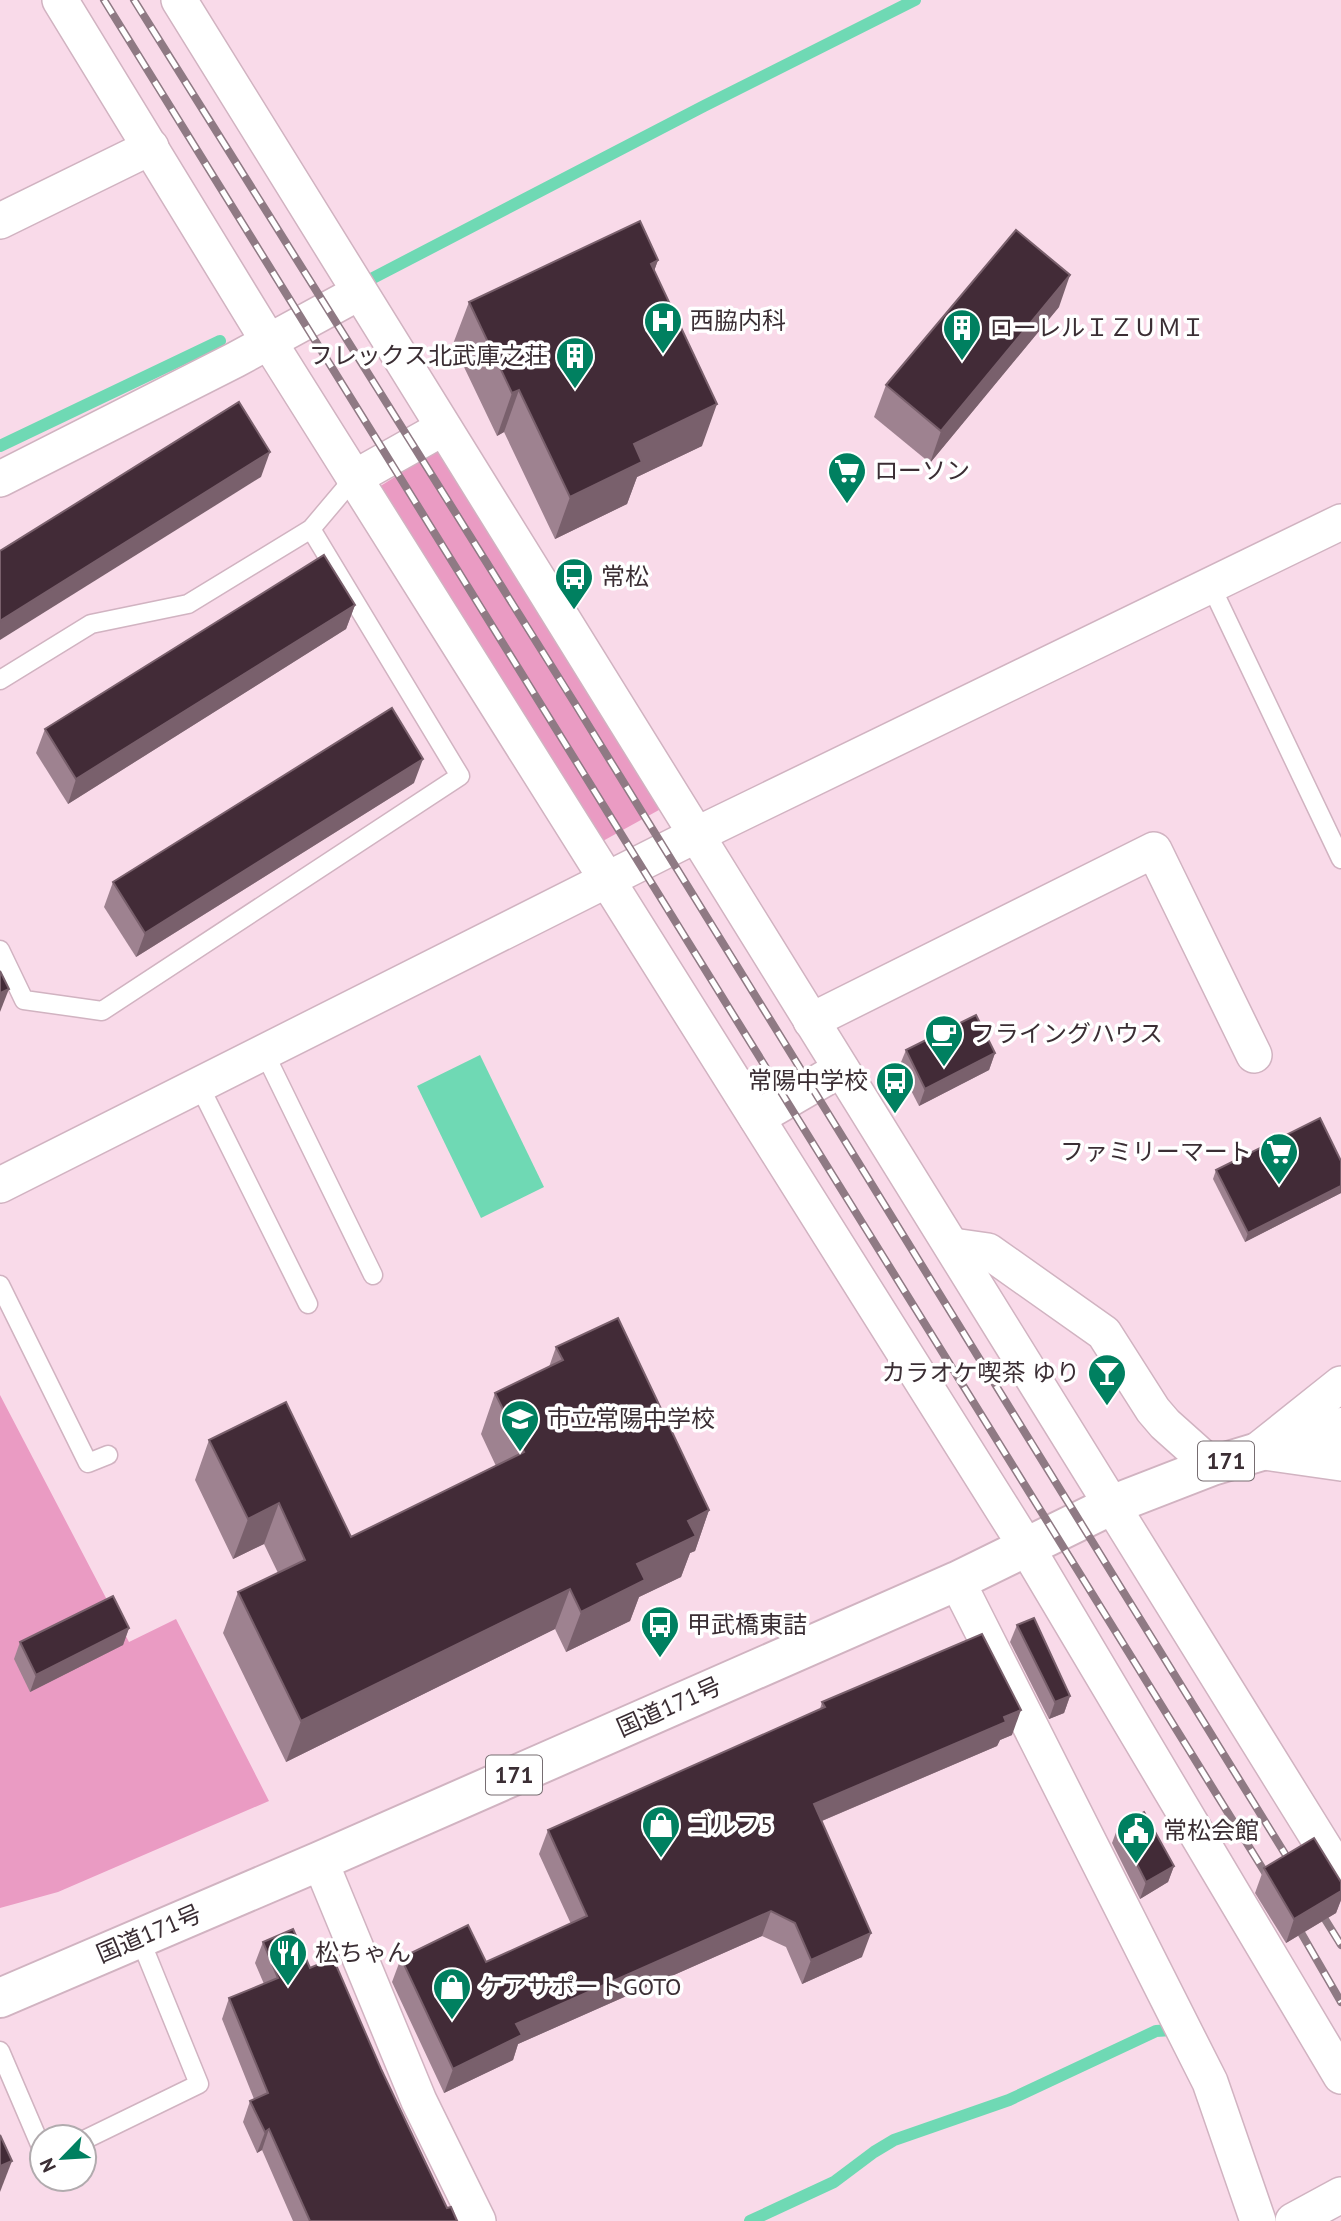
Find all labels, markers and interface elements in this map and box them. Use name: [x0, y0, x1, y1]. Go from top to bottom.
hospital icon: 西脇内科: [642, 300, 684, 355]
place label: 西脇内科: [690, 305, 786, 336]
building icon: ローレルＩＺＵＭＩ: [941, 307, 983, 362]
place label: ローレルＩＺＵＭＩ: [989, 312, 1205, 343]
building icon: フレックス北武庫之荘: [554, 335, 596, 390]
place label: フレックス北武庫之荘: [309, 340, 548, 371]
supermarket icon: ローソン: [826, 450, 868, 505]
place label: ローソン: [874, 455, 970, 486]
bus stop icon: 常松: [553, 556, 595, 611]
place label: 常松: [601, 561, 649, 592]
cafe icon: フライングハウス: [923, 1013, 965, 1068]
place label: フライングハウス: [971, 1018, 1163, 1049]
bus stop icon: 常陽中学校: [874, 1060, 916, 1115]
place label: 常陽中学校: [748, 1065, 868, 1096]
supermarket icon: ファミリーマート: [1258, 1131, 1300, 1186]
place label: ファミリーマート: [1060, 1136, 1252, 1167]
bar icon: カラオケ喫茶 ゆり: [1086, 1352, 1128, 1407]
place label: カラオケ喫茶 ゆり: [882, 1357, 1080, 1388]
school or university icon: 市立常陽中学校: [499, 1398, 541, 1453]
place label: 市立常陽中学校: [547, 1403, 715, 1434]
road number: 171: [1198, 1442, 1254, 1480]
bus stop icon: 甲武橋東詰: [639, 1604, 681, 1659]
place label: 甲武橋東詰: [687, 1609, 807, 1640]
street label: 国道171号: [612, 1670, 726, 1743]
road number: 171: [486, 1756, 542, 1795]
shop icon: ゴルフ5: [640, 1804, 682, 1859]
place label: ゴルフ5: [688, 1809, 773, 1840]
public building icon: 常松会館: [1115, 1810, 1157, 1865]
place label: 常松会館: [1163, 1815, 1259, 1846]
street label: 国道171号: [92, 1898, 206, 1970]
restaurant icon: 松ちゃん: [267, 1932, 309, 1987]
place label: 松ちゃん: [315, 1937, 411, 1968]
shop icon: ケアサポートGOTO: [431, 1966, 473, 2021]
place label: ケアサポートGOTO: [479, 1971, 682, 2002]
north arrow: [28, 2123, 98, 2193]
text: N: [34, 2154, 61, 2176]

